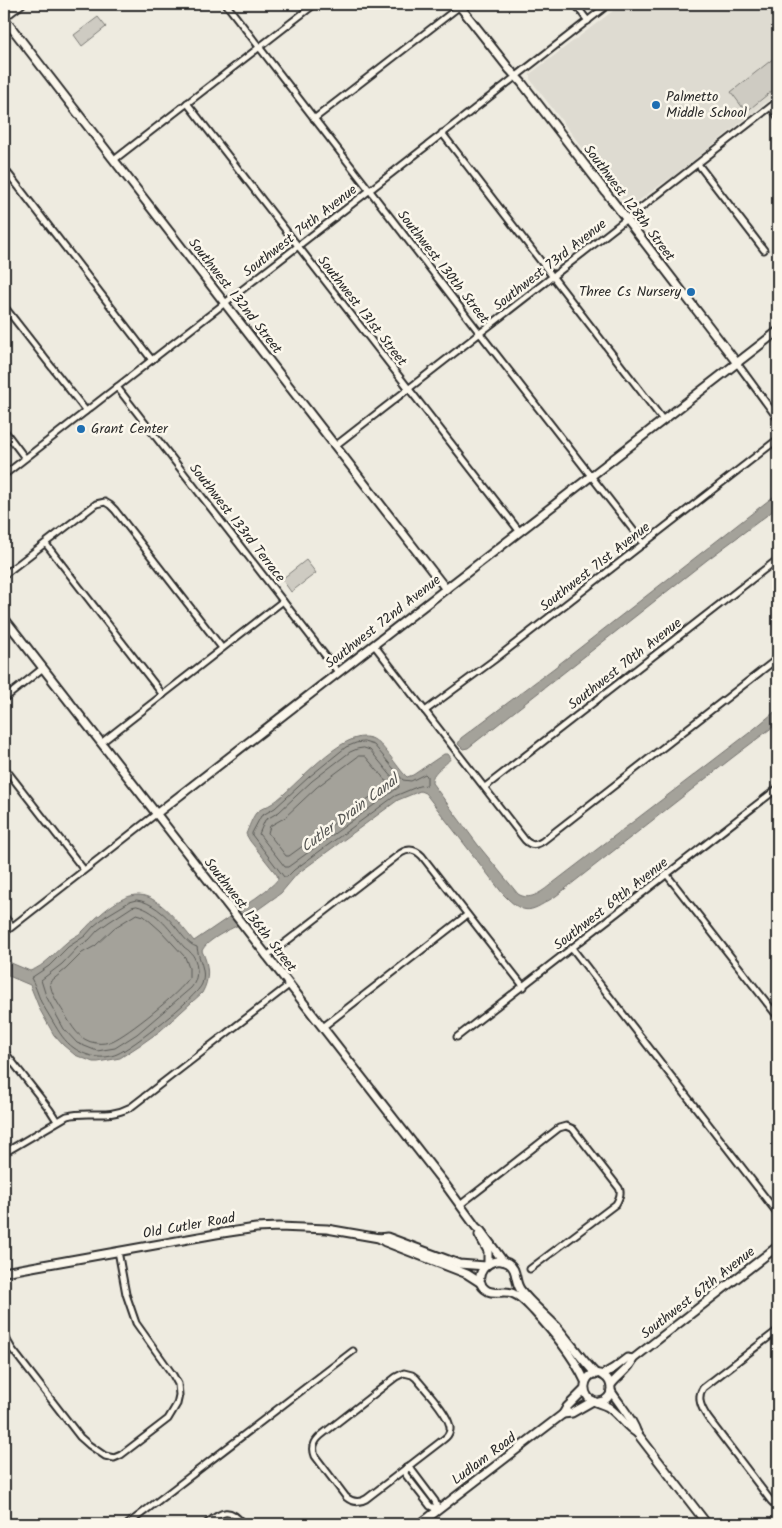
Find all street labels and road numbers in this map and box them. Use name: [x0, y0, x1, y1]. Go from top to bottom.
street label: Southwest 128th Street: [578, 140, 681, 266]
street label: Southwest 74th Avenue: [238, 179, 363, 283]
street label: Southwest 130th Street: [391, 205, 495, 329]
street label: Southwest 73rd Avenue: [488, 213, 612, 316]
street label: Southwest 132nd Street: [183, 233, 288, 359]
street label: Southwest 131st Street: [312, 251, 413, 372]
street label: Southwest 133rd Terrace: [183, 459, 291, 588]
street label: Southwest 71st Avenue: [535, 516, 656, 617]
street label: Southwest 72nd Avenue: [320, 569, 446, 674]
street label: Southwest 70th Avenue: [563, 612, 687, 716]
street label: Southwest 69th Avenue: [549, 852, 674, 956]
street label: Southwest 136th Street: [198, 853, 302, 978]
street label: Old Cutler Road: [141, 1207, 238, 1245]
street label: Southwest 67th Avenue: [636, 1241, 761, 1345]
street label: Ludlam Road: [447, 1427, 522, 1491]

